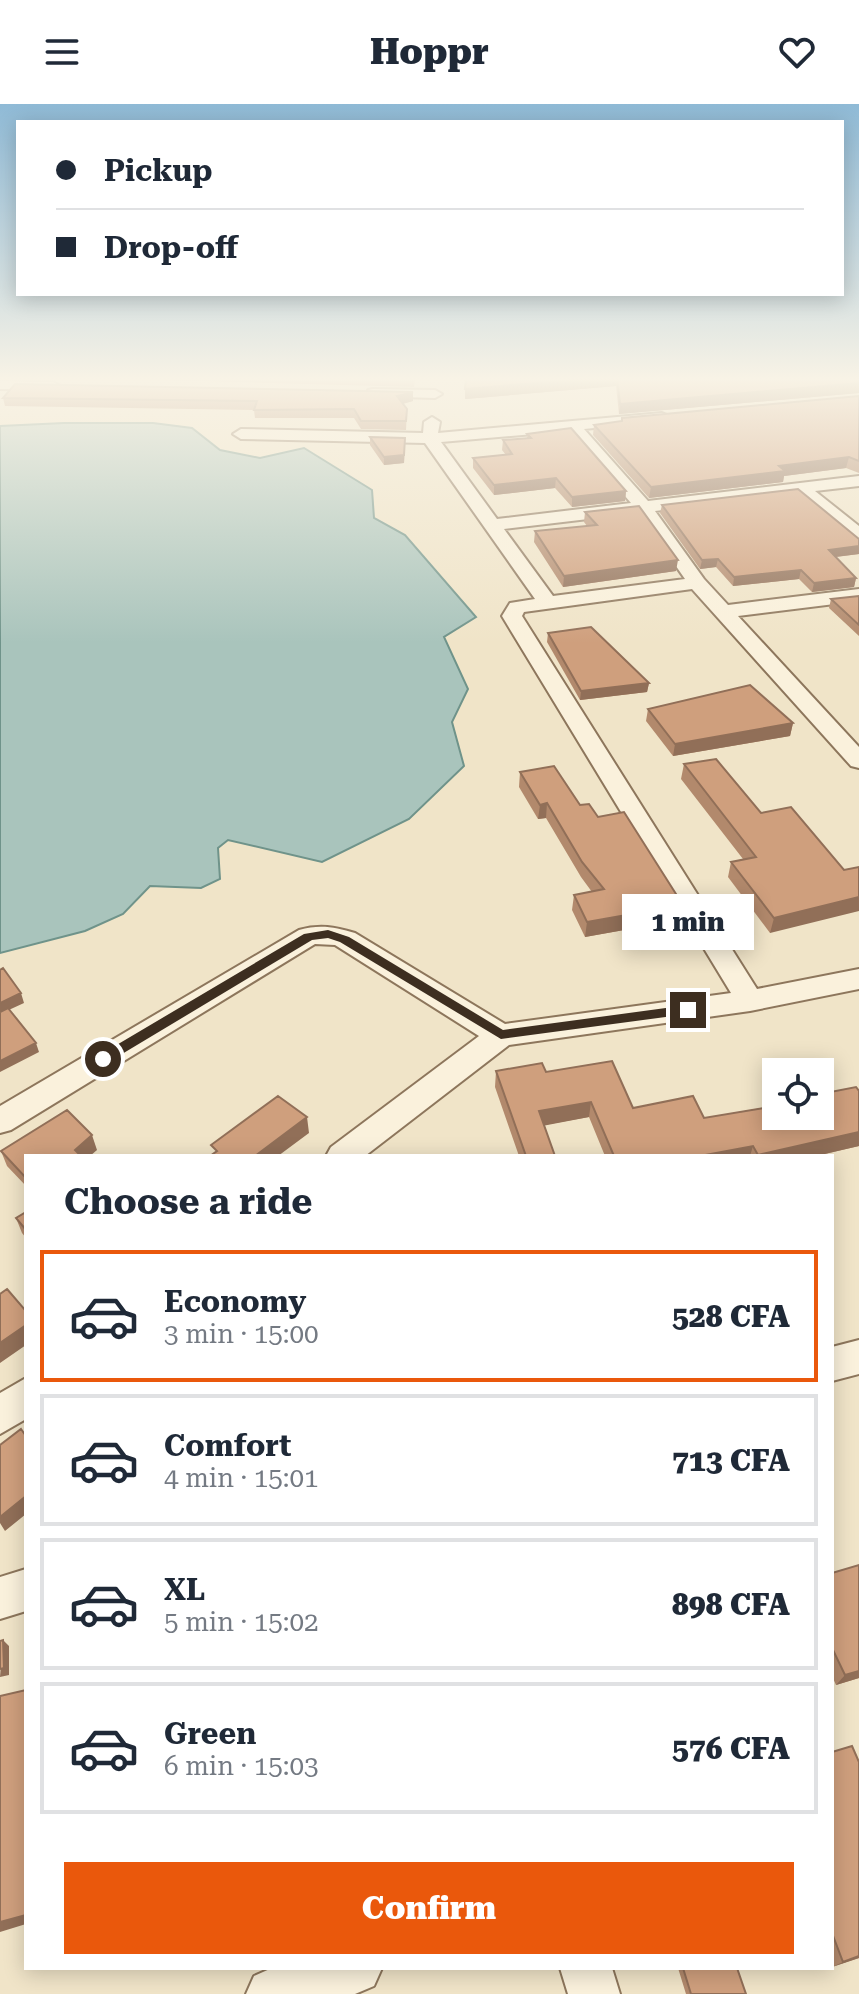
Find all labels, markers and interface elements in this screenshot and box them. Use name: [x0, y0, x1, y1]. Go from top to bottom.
icon: menu: [40, 30, 84, 74]
icon: heart: [775, 30, 819, 74]
text: Hoppr: [370, 31, 489, 73]
text: Pickup: [104, 153, 212, 188]
text: Drop-off: [104, 230, 238, 265]
callout: 1 min: [622, 894, 754, 950]
text: 1 min: [651, 907, 725, 937]
route end: [670, 992, 706, 1028]
route start: [85, 1041, 121, 1077]
map controls: [762, 1058, 834, 1130]
button: locate: [762, 1058, 834, 1130]
text: Choose a ride: [64, 1181, 312, 1223]
icon: car: [68, 1280, 140, 1352]
text: Economy: [164, 1284, 306, 1319]
text: 528 CFA: [672, 1299, 790, 1334]
text: 3 min · 15:00: [164, 1319, 319, 1349]
icon: car: [68, 1424, 140, 1496]
text: Comfort: [164, 1428, 291, 1463]
text: 713 CFA: [672, 1443, 790, 1478]
text: 4 min · 15:01: [164, 1463, 319, 1493]
icon: car: [68, 1568, 140, 1640]
text: XL: [164, 1572, 205, 1607]
text: 898 CFA: [672, 1587, 790, 1622]
text: 5 min · 15:02: [164, 1607, 319, 1637]
icon: car: [68, 1712, 140, 1784]
text: Green: [164, 1716, 256, 1751]
text: 576 CFA: [672, 1731, 790, 1766]
text: 6 min · 15:03: [164, 1751, 319, 1781]
button: Confirm: [64, 1862, 794, 1954]

